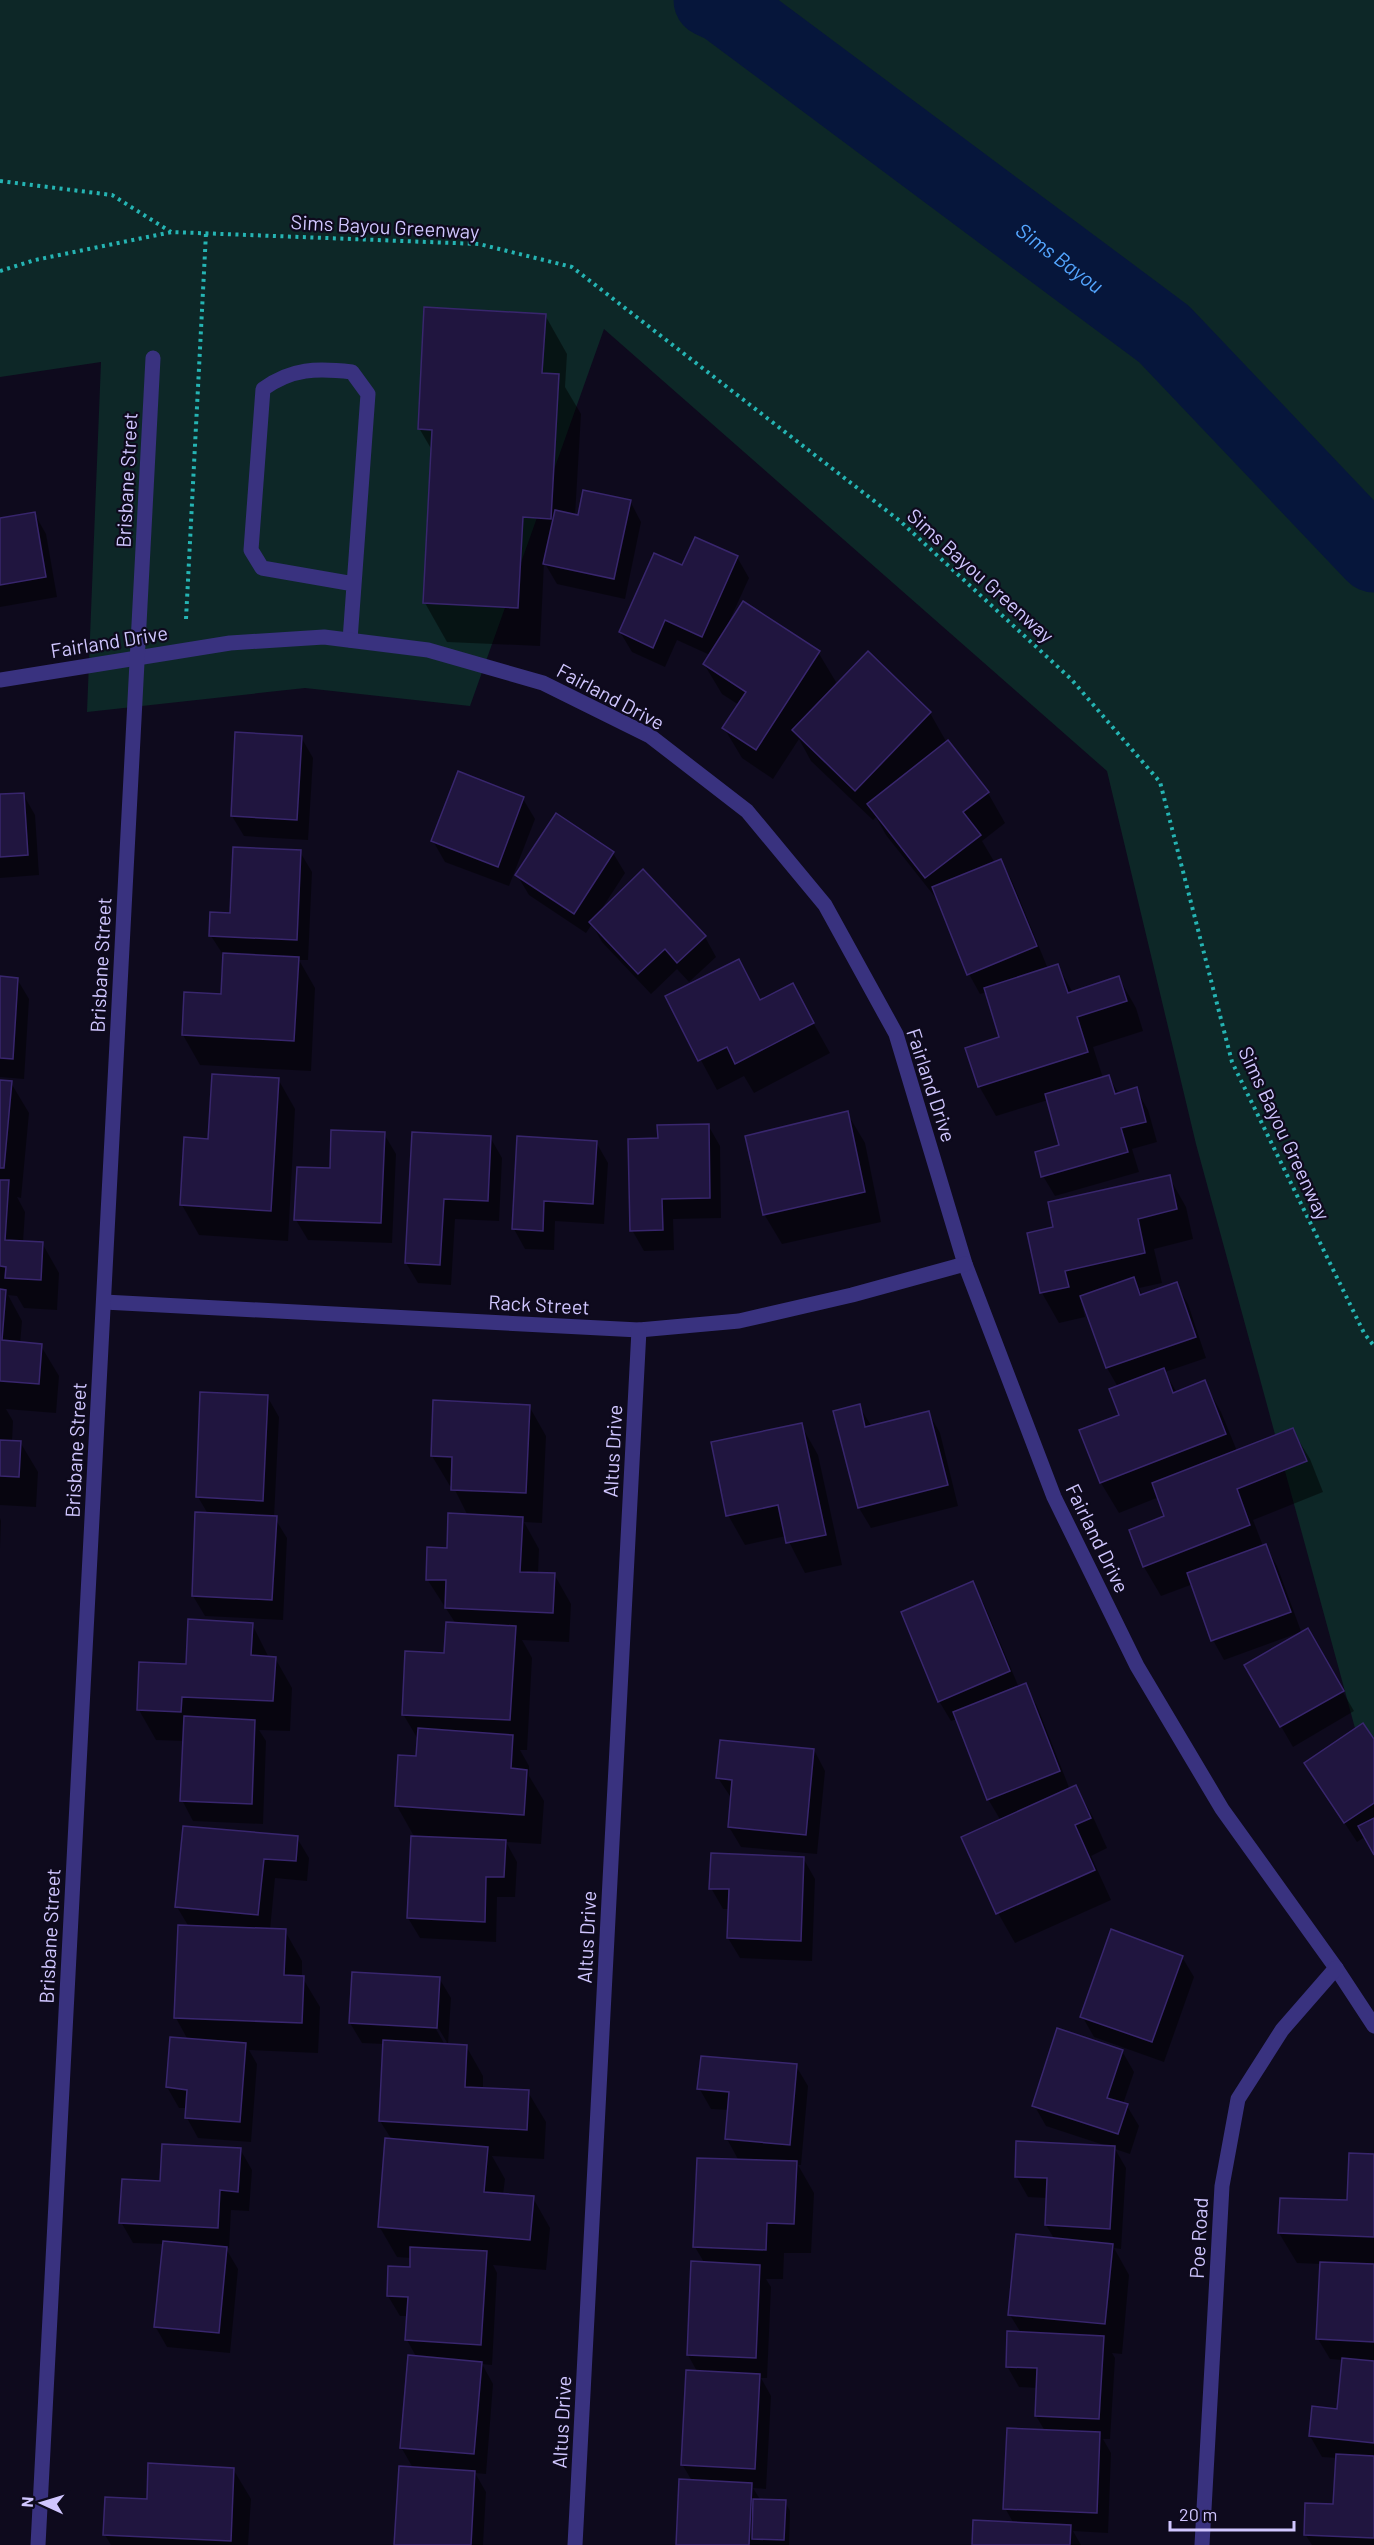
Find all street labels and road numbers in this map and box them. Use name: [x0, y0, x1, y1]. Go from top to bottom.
street label: Sims Bayou Greenway: [290, 209, 480, 243]
street label: Brisbane Street: [110, 412, 142, 548]
street label: Sims Bayou Greenway: [903, 503, 1059, 647]
street label: Fairland Drive: [49, 620, 169, 662]
street label: Fairland Drive: [553, 658, 669, 734]
street label: Brisbane Street: [84, 897, 116, 1033]
street label: Fairland Drive: [902, 1025, 962, 1145]
street label: Sims Bayou Greenway: [1234, 1042, 1336, 1224]
street label: Rack Street: [488, 1289, 590, 1319]
street label: Brisbane Street: [59, 1382, 91, 1518]
street label: Altus Drive: [598, 1404, 626, 1498]
street label: Fairland Drive: [1061, 1480, 1135, 1596]
street label: Brisbane Street: [33, 1868, 65, 2004]
street label: Altus Drive: [572, 1890, 600, 1984]
street label: Poe Road: [1184, 2197, 1212, 2279]
street label: Altus Drive: [547, 2375, 575, 2469]

